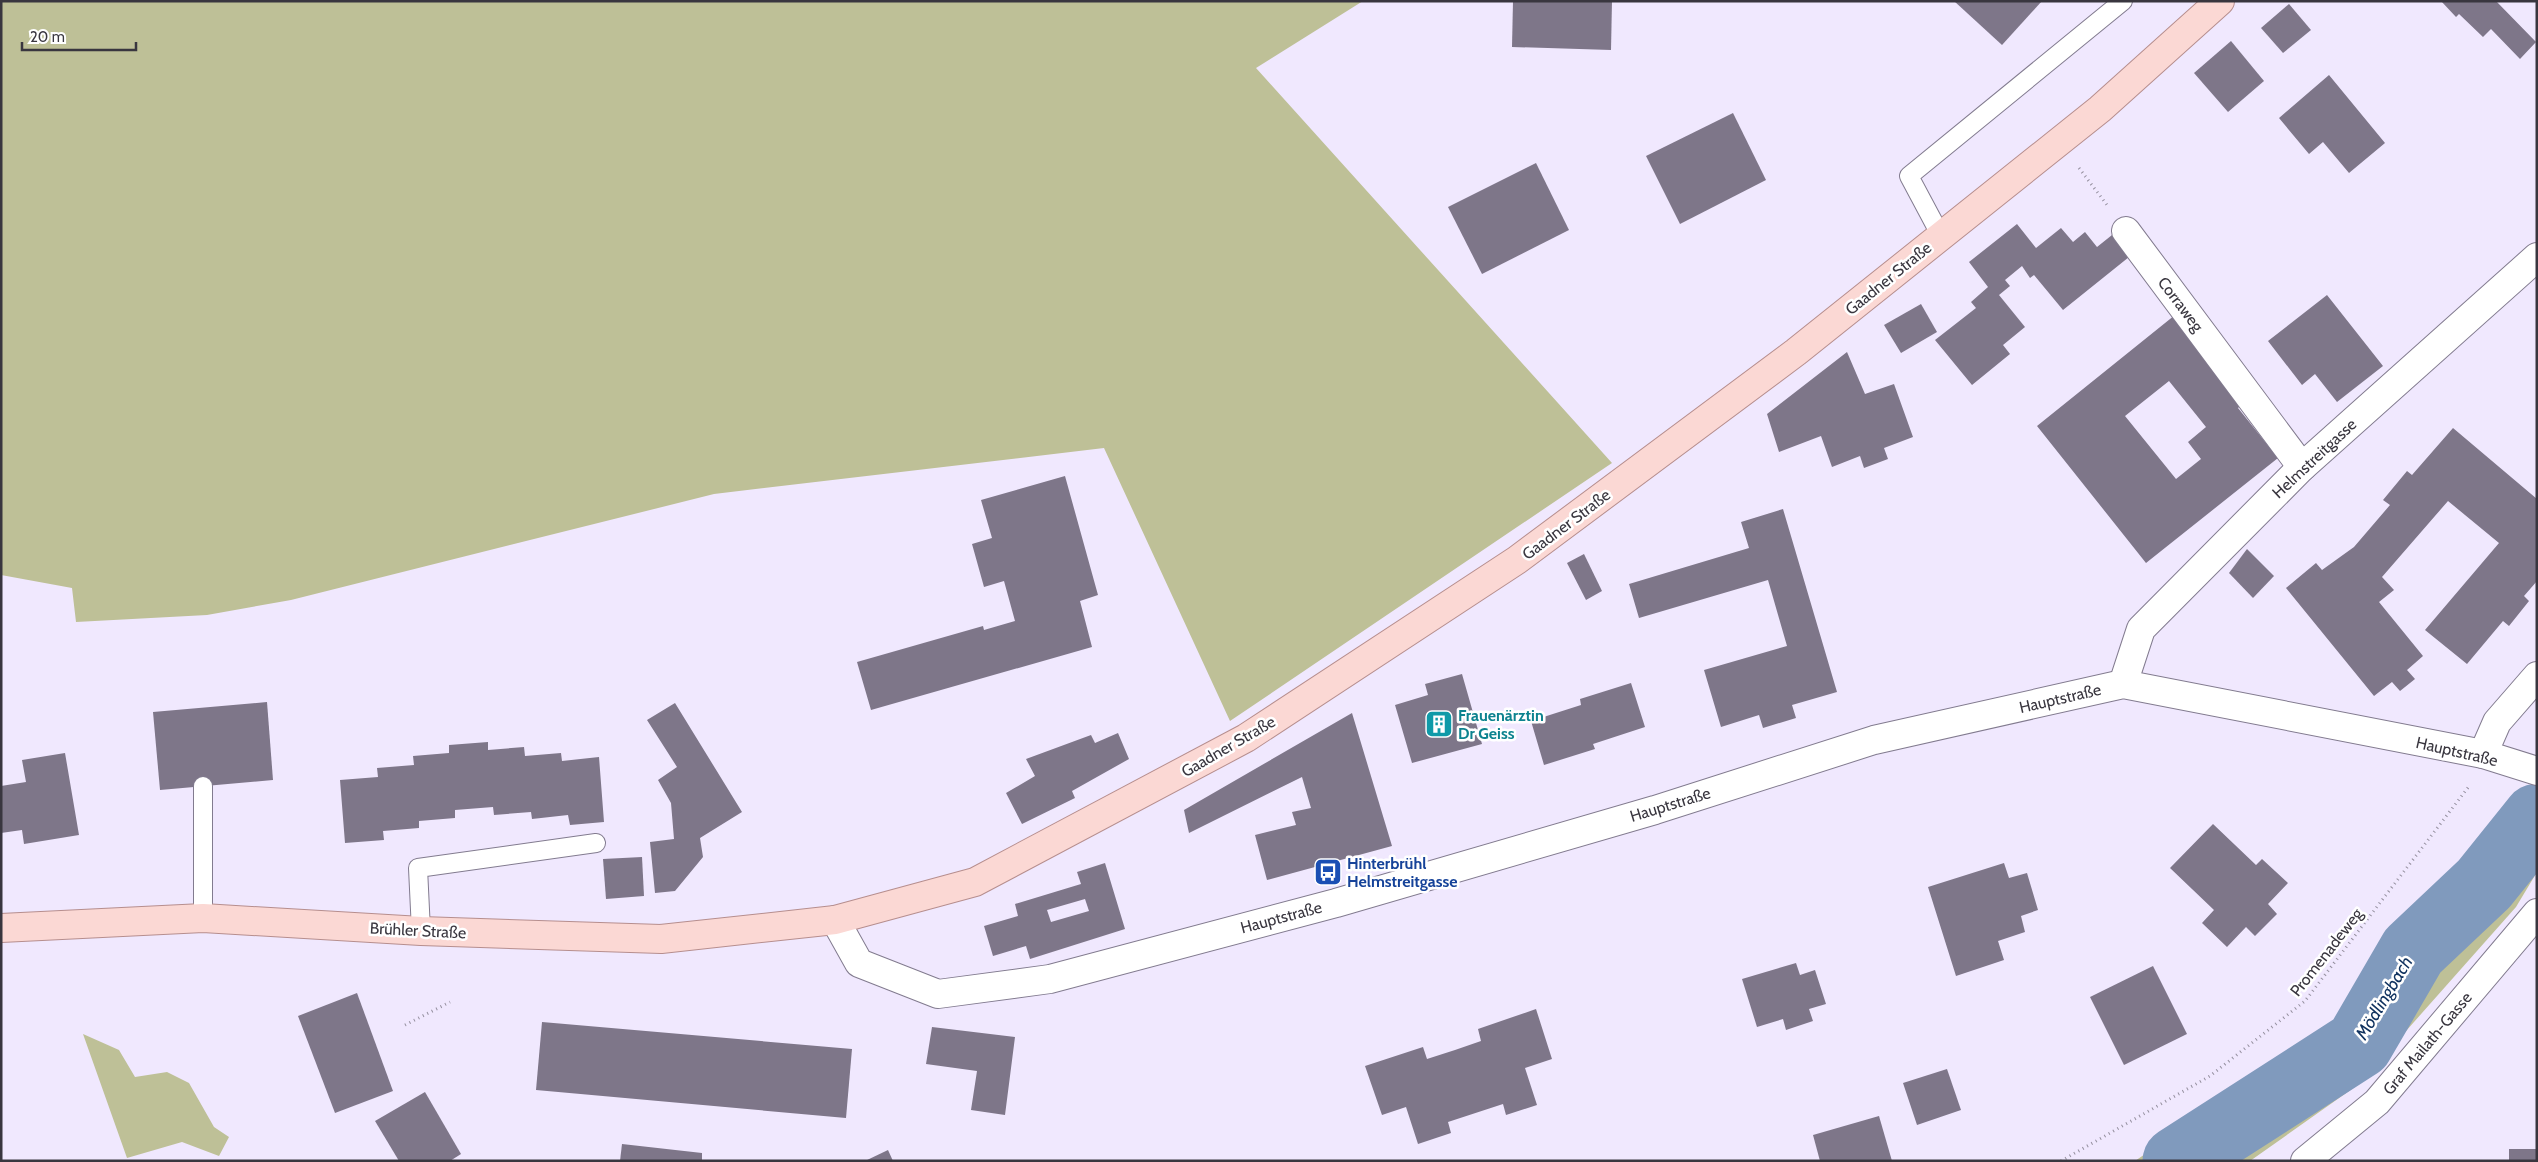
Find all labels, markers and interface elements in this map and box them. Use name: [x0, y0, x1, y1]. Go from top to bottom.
scale bar: [22, 20, 136, 52]
text: 20 m: [30, 28, 65, 46]
street label: Gaadner Straße: [1841, 238, 1935, 319]
street label: Corraweg: [2154, 273, 2208, 336]
street label: Helmstreitgasse: [2268, 415, 2360, 502]
street label: Gaadner Straße: [1519, 485, 1614, 564]
street label: Hauptstraße: [2017, 680, 2103, 717]
place label: Frauenärztin Dr Geiss: [1458, 706, 1544, 743]
building icon: Frauenärztin Dr Geiss: [1424, 709, 1454, 739]
street label: Gaadner Straße: [1178, 712, 1279, 781]
street label: Hauptstraße: [2414, 733, 2500, 770]
street label: Hauptstraße: [1628, 783, 1713, 826]
place label: Hinterbrühl Helmstreitgasse: [1347, 854, 1458, 891]
bus stop icon: Hinterbrühl Helmstreitgasse: [1313, 857, 1343, 887]
street label: Hauptstraße: [1238, 898, 1324, 937]
street label: Promenadeweg: [2286, 904, 2367, 1000]
street label: Brühler Straße: [369, 918, 467, 943]
water label: Mödlingbach: [2350, 952, 2417, 1044]
street label: Graf Mailath-Gasse: [2379, 988, 2476, 1098]

